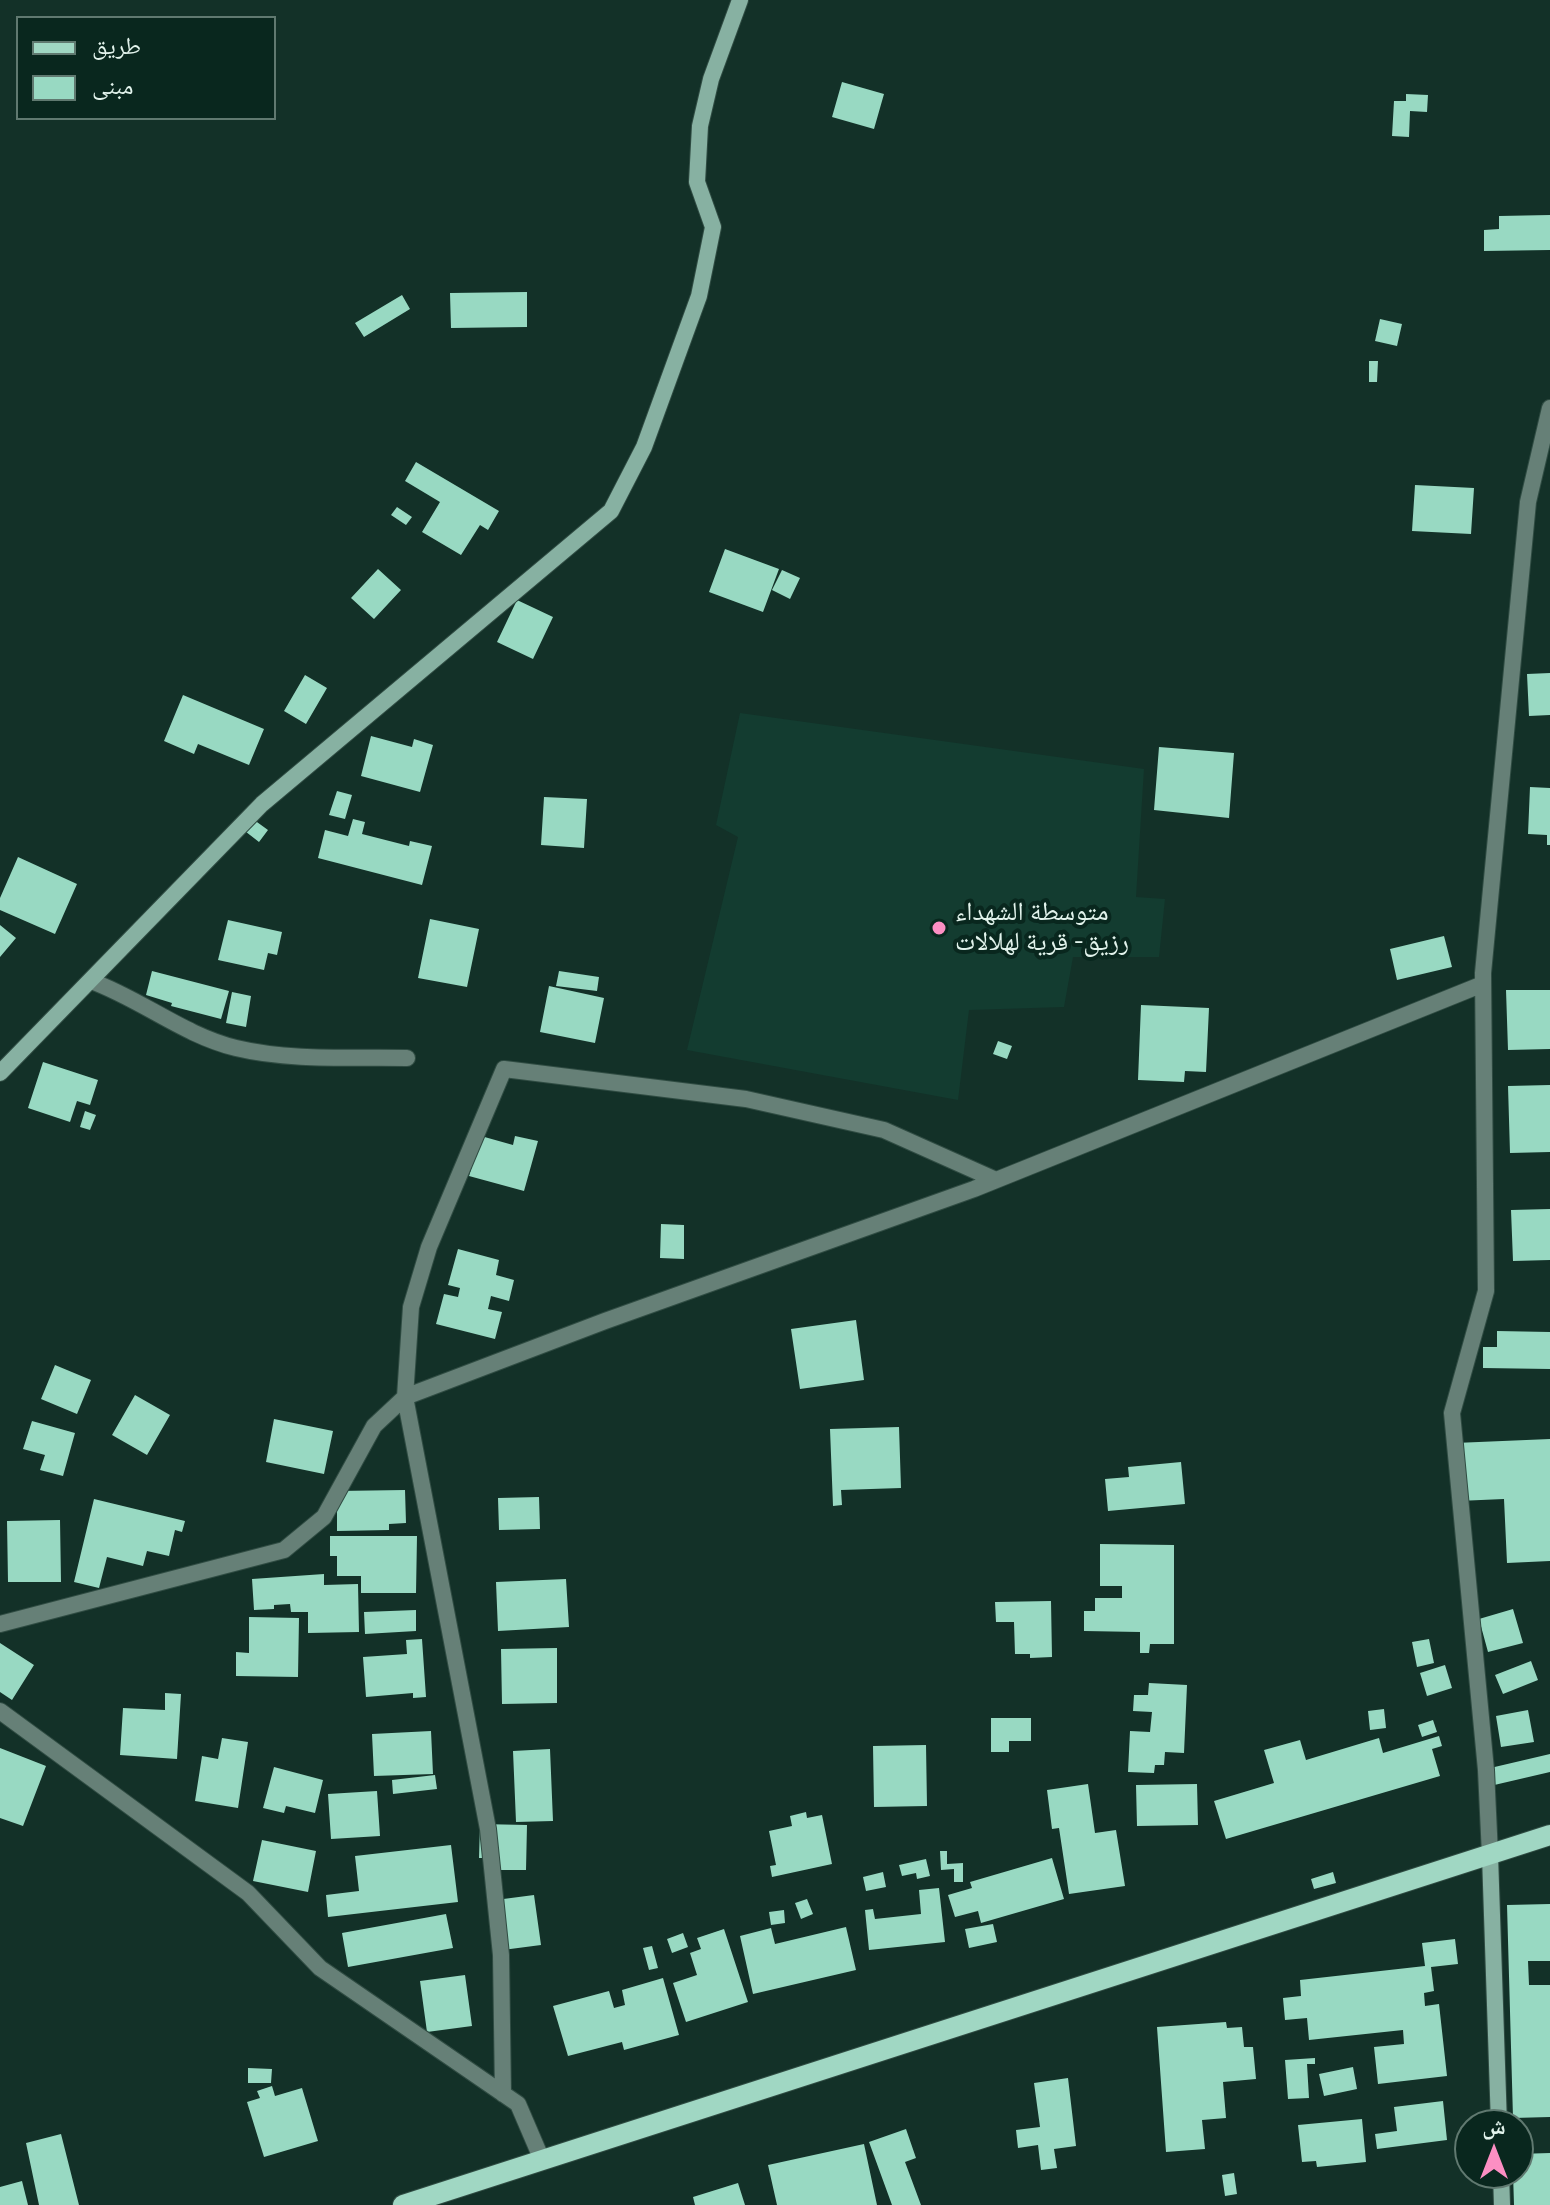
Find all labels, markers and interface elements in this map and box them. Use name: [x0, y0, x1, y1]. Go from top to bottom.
legend: [16, 16, 276, 120]
text: طريق: [92, 32, 141, 60]
text: مبنى: [92, 72, 133, 100]
place label: متوسطة الشهداء رزيق- قرية لهلالات: [955, 897, 1129, 958]
marker: متوسطة الشهداء رزيق- قرية لهلالات: [930, 919, 948, 937]
north arrow: [1454, 2109, 1534, 2189]
text: ش: [1482, 2114, 1506, 2140]

